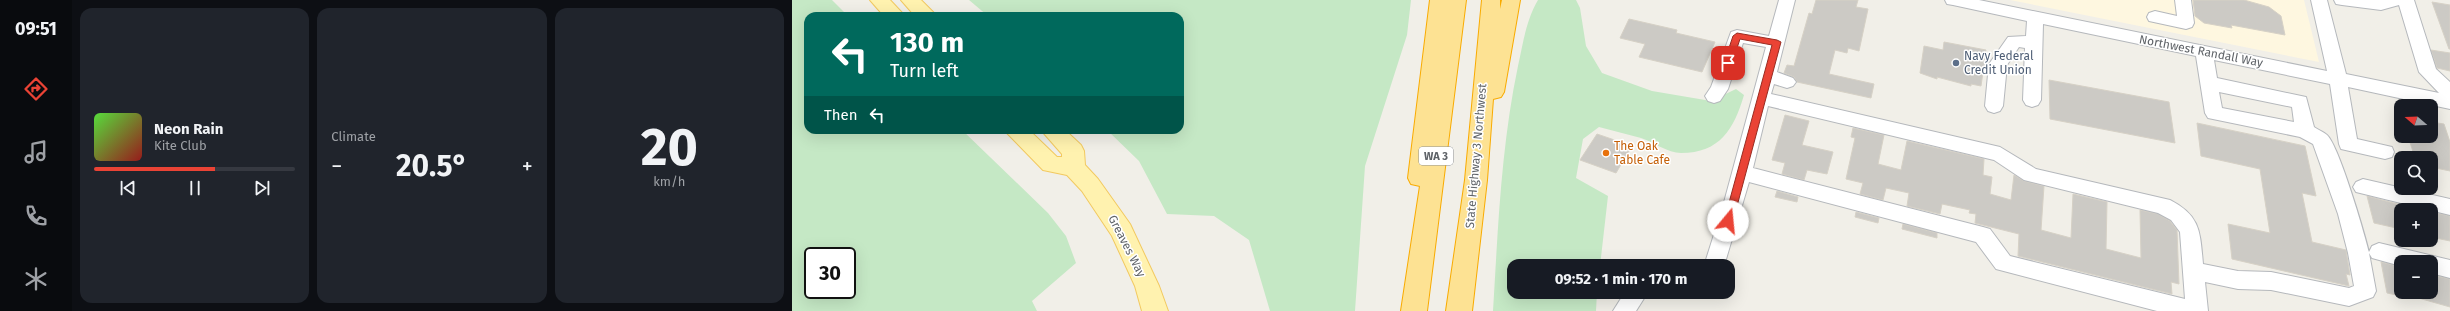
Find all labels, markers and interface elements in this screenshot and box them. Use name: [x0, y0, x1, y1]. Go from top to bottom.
text: 09:51: [15, 18, 57, 40]
text: 130 m: [890, 26, 964, 59]
icon: left: [824, 28, 876, 80]
street label: Northwest Randall Way: [2138, 32, 2264, 70]
pin: [1711, 46, 1745, 80]
place label: Navy Federal Credit Union: [1964, 49, 2034, 77]
icon: arrive: [1717, 52, 1739, 74]
marker: Navy Federal Credit Union: [1951, 58, 1961, 68]
text: Turn left: [890, 60, 959, 82]
icon: directions: [22, 75, 50, 103]
street label: State Highway 3 Northwest: [1463, 82, 1489, 229]
north arrow: [2394, 99, 2438, 143]
map controls: [2394, 99, 2438, 299]
icon: left: [866, 104, 888, 126]
text: Then: [824, 106, 858, 124]
text: 20: [641, 116, 698, 179]
text: Neon Rain: [154, 120, 223, 138]
text: Climate: [331, 129, 376, 144]
icon: music: [22, 138, 50, 166]
text: Kite Club: [154, 138, 207, 153]
place label: The Oak Table Cafe: [1614, 139, 1670, 167]
road number: WA 3: [1419, 147, 1453, 165]
text: 20.5°: [396, 148, 468, 184]
marker: The Oak Table Cafe: [1601, 148, 1611, 158]
button: search: [2394, 151, 2438, 195]
text: −: [331, 153, 342, 180]
text: +: [522, 153, 533, 180]
text: km/h: [653, 174, 685, 189]
icon: previous: [117, 177, 139, 199]
icon: pause: [184, 177, 206, 199]
icon: next: [251, 177, 273, 199]
position arrow: [1707, 200, 1749, 242]
icon: phone: [22, 202, 50, 230]
button: +: [2394, 203, 2438, 247]
street label: Greaves Way: [1105, 213, 1149, 279]
speed limit sign: 30: [804, 247, 856, 299]
button: −: [2394, 255, 2438, 299]
icon: climate: [22, 265, 50, 293]
text: 09:52 · 1 min · 170 m: [1555, 270, 1687, 288]

